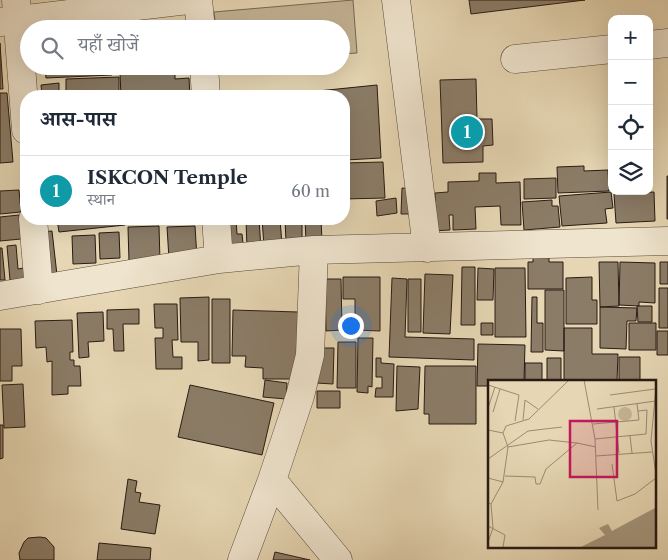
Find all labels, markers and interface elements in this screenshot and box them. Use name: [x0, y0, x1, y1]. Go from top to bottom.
map controls: [608, 15, 653, 195]
button: +: [608, 15, 653, 60]
search box: [20, 20, 350, 75]
text: यहाँ खोजें: [78, 33, 139, 56]
icon: search: [38, 34, 66, 62]
button: −: [608, 60, 653, 105]
button: locate: [608, 105, 653, 150]
text: आस-पास: [40, 106, 116, 131]
pin: 1: [451, 113, 483, 151]
button: layers: [608, 150, 653, 195]
text: ISKCON Temple: [87, 166, 248, 189]
text: 1: [52, 181, 60, 201]
text: 60 m: [291, 181, 330, 201]
text: स्थान: [87, 189, 115, 209]
your location: [338, 313, 364, 339]
inset map: [488, 380, 656, 548]

